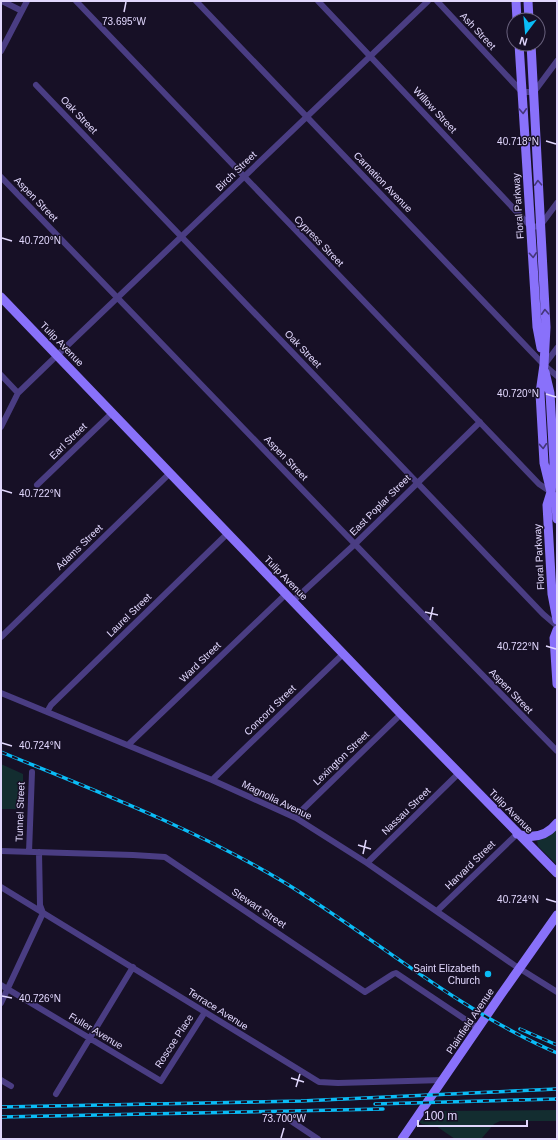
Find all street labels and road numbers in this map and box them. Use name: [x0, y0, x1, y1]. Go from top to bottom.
street label: Ash Street: [458, 10, 498, 52]
street label: Willow Street: [411, 85, 459, 135]
street label: Oak Street: [58, 94, 100, 136]
street label: Birch Street: [213, 149, 259, 193]
street label: Carnation Avenue: [351, 150, 415, 215]
street label: Floral Parkway: [510, 173, 526, 239]
street label: Aspen Street: [12, 174, 60, 224]
street label: Cypress Street: [292, 213, 346, 269]
street label: Tulip Avenue: [38, 320, 86, 369]
street label: Oak Street: [282, 328, 324, 370]
street label: Earl Street: [47, 420, 89, 461]
street label: Aspen Street: [262, 433, 310, 483]
street label: East Poplar Street: [347, 472, 413, 538]
street label: Adams Street: [53, 522, 105, 572]
street label: Floral Parkway: [532, 524, 546, 590]
street label: Tulip Avenue: [262, 554, 310, 603]
street label: Laurel Street: [105, 591, 154, 639]
street label: Ward Street: [177, 639, 223, 684]
street label: Aspen Street: [487, 666, 535, 716]
street label: Concord Street: [242, 683, 298, 737]
street label: Lexington Street: [311, 729, 371, 787]
street label: Magnolia Avenue: [240, 778, 314, 822]
street label: Tunnel Street: [13, 782, 27, 842]
street label: Nassau Street: [379, 785, 433, 837]
street label: Tulip Avenue: [487, 787, 535, 835]
street label: Harvard Street: [443, 838, 497, 892]
street label: Stewart Street: [230, 886, 289, 930]
street label: Terrace Avenue: [186, 986, 251, 1032]
street label: Plainfield Avenue: [444, 986, 496, 1056]
street label: Fuller Avenue: [67, 1011, 125, 1052]
street label: Roscoe Place: [153, 1012, 196, 1070]

